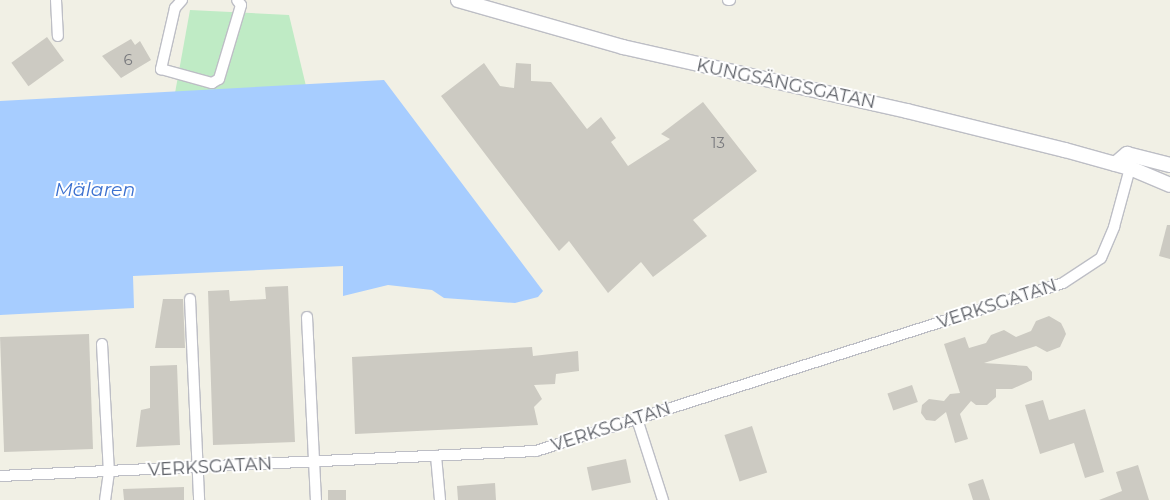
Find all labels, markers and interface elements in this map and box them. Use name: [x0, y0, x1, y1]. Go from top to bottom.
house number: 6: [123, 51, 133, 69]
street label: KUNGSÄNGSGATAN: [695, 54, 877, 114]
house number: 13: [711, 134, 725, 152]
water label: Mälaren: [55, 179, 135, 201]
street label: VERKSGATAN: [935, 275, 1059, 333]
street label: VERKSGATAN: [549, 398, 673, 456]
street label: VERKSGATAN: [147, 453, 273, 481]

